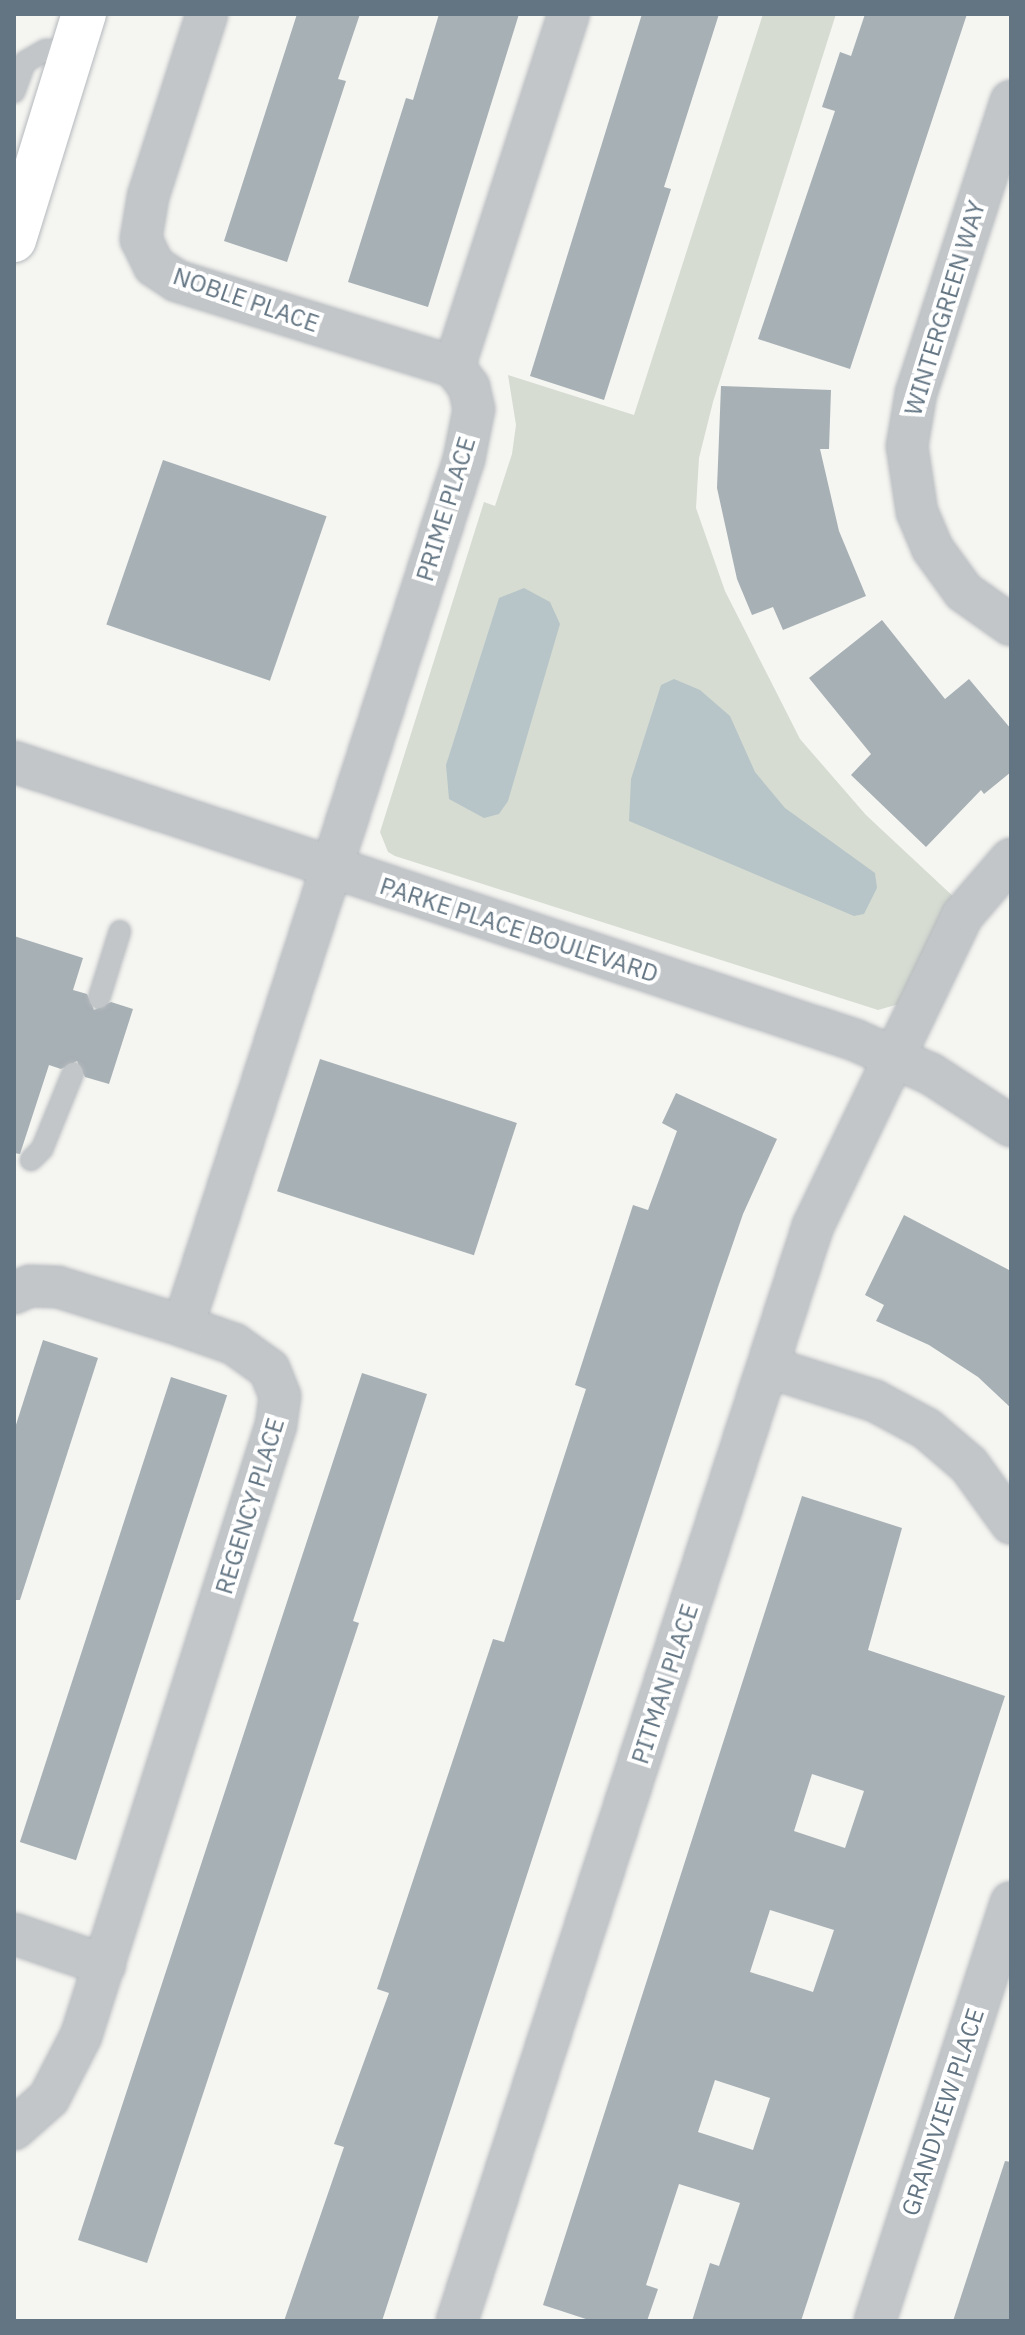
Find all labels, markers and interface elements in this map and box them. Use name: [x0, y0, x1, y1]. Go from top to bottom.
street label: WINTERGREEN WAY: [899, 197, 991, 419]
street label: NOBLE PLACE: [169, 262, 323, 338]
street label: PRIME PLACE: [410, 433, 482, 585]
street label: PARKE PLACE BOULEVARD: [376, 871, 662, 989]
street label: REGENCY PLACE: [210, 1414, 290, 1598]
street label: PITMAN PLACE: [626, 1601, 704, 1767]
street label: GRANDVIEW PLACE: [896, 2005, 990, 2219]

